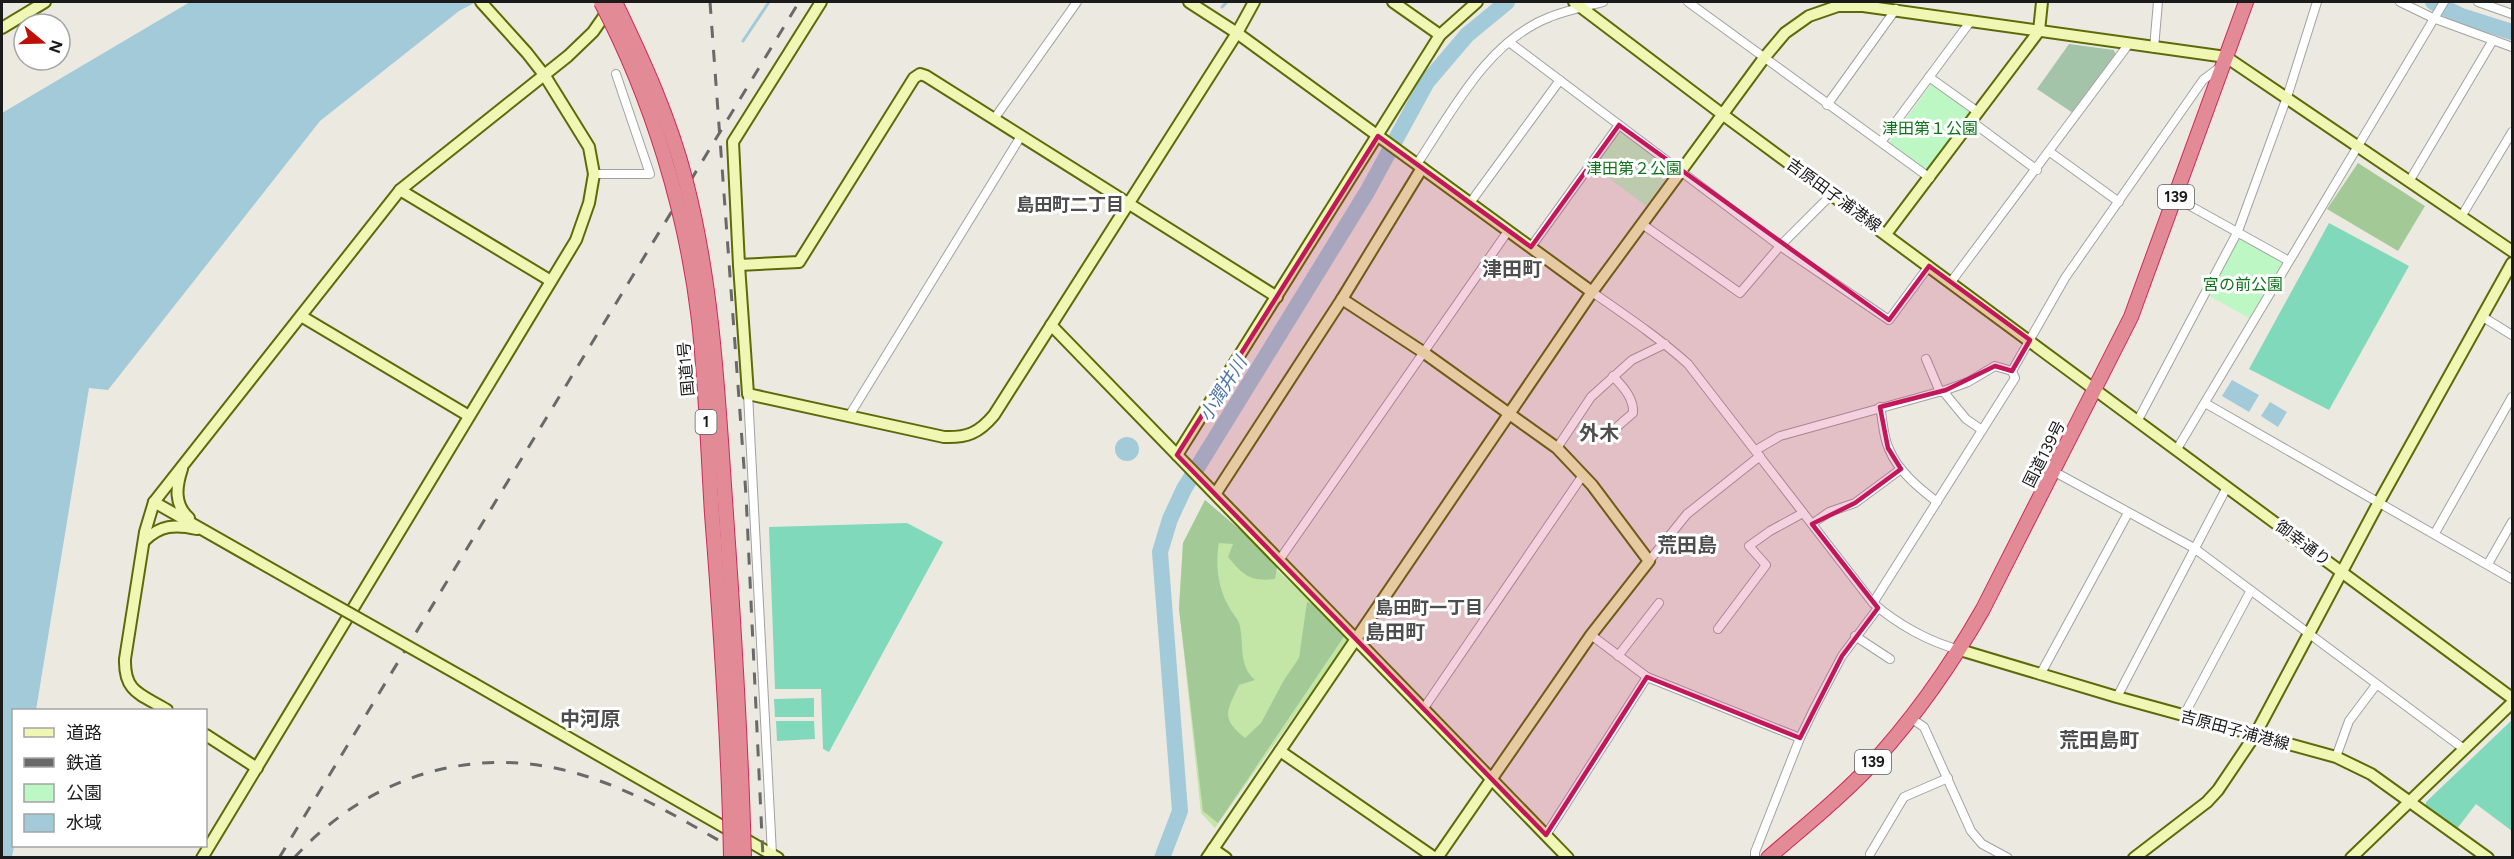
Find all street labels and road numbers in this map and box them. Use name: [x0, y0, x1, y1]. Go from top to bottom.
street label: 吉原田子浦港線: [1783, 154, 1885, 236]
road number: 139: [2158, 185, 2194, 209]
street label: 国道1号: [674, 341, 698, 397]
road number: 1: [696, 410, 716, 434]
street label: 国道139号: [2019, 417, 2069, 491]
street label: 御幸通り: [2272, 516, 2334, 570]
street label: 吉原田子浦港線: [2178, 706, 2292, 754]
road number: 139: [1855, 750, 1891, 774]

